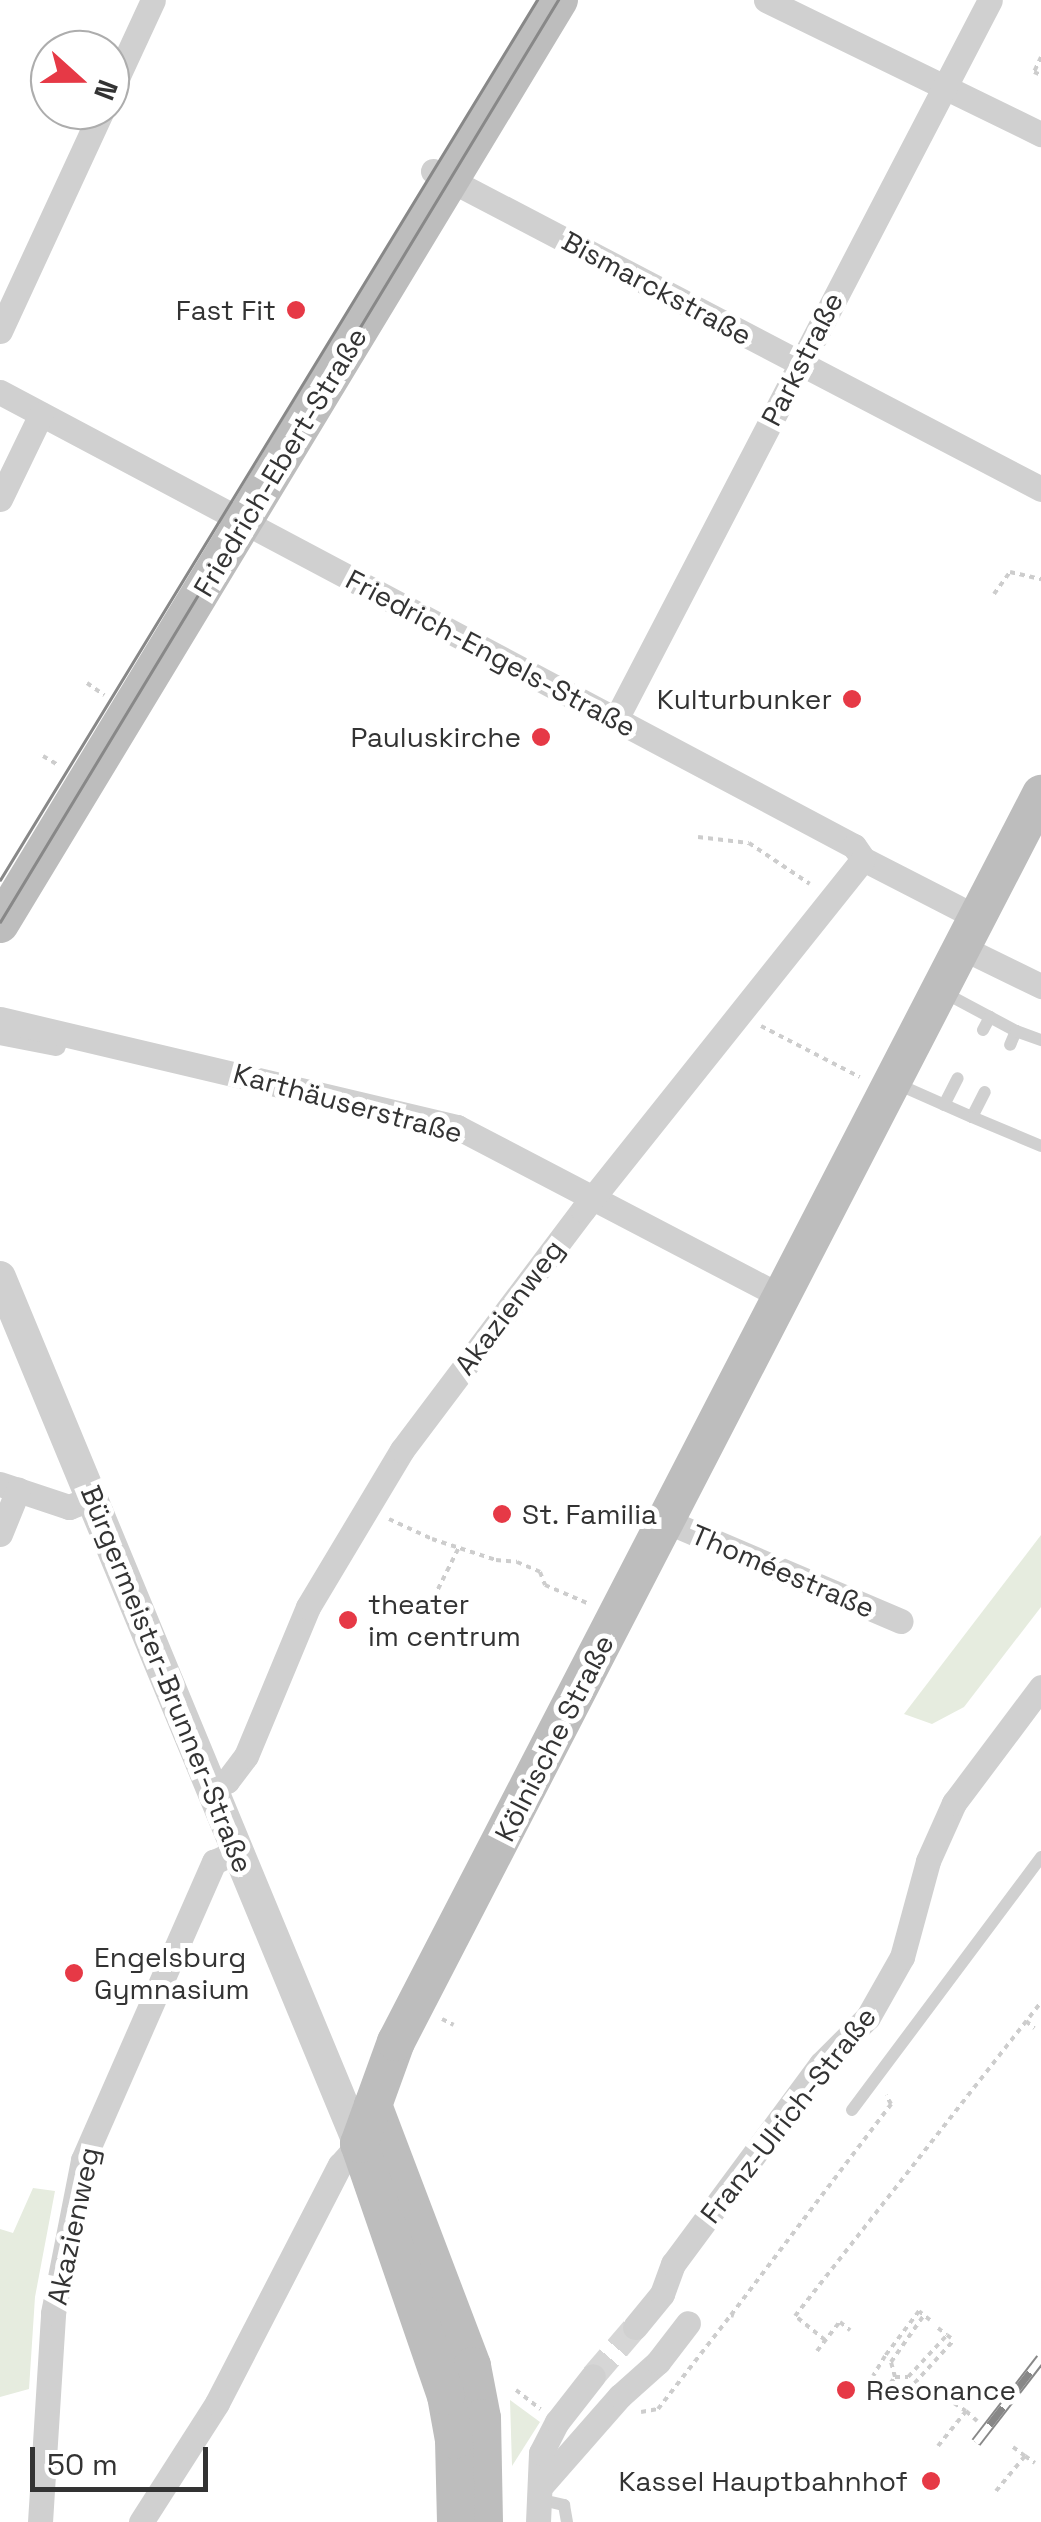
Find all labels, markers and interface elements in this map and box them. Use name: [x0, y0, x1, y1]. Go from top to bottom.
north arrow: [30, 30, 130, 130]
text: N: [86, 75, 126, 105]
street label: Bismarckstraße: [557, 224, 757, 352]
street label: Parkstraße: [754, 287, 850, 431]
place label: Fast Fit: [176, 293, 276, 327]
marker: Fast Fit: [285, 299, 307, 321]
street label: Friedrich-Ebert-Straße: [186, 321, 374, 603]
street label: Friedrich-Engels-Straße: [340, 562, 642, 744]
place label: Kulturbunker: [657, 682, 832, 716]
marker: Kulturbunker: [841, 688, 863, 710]
place label: Pauluskirche: [350, 720, 521, 754]
marker: Pauluskirche: [530, 726, 552, 748]
street label: Karthäuserstraße: [230, 1056, 466, 1150]
street label: Akazienweg: [447, 1233, 571, 1381]
street label: Bürgermeister-Brunner-Straße: [74, 1481, 260, 1877]
place label: St. Familia: [522, 1497, 658, 1531]
marker: St. Familia: [491, 1503, 513, 1525]
street label: Thoméestraße: [686, 1517, 880, 1625]
place label: theater im centrum: [368, 1587, 521, 1653]
marker: theater im centrum: [337, 1609, 359, 1631]
street label: Kölnische Straße: [487, 1629, 621, 1847]
place label: Engelsburg Gymnasium: [94, 1940, 250, 2006]
marker: Engelsburg Gymnasium: [63, 1962, 85, 1984]
street label: Franz-Ulrich-Straße: [693, 2000, 883, 2230]
street label: Akazienweg: [40, 2144, 106, 2308]
place label: Resonance: [866, 2373, 1016, 2407]
marker: Resonance: [835, 2379, 857, 2401]
scale bar: [35, 2427, 212, 2489]
text: 50 m: [47, 2445, 118, 2484]
place label: Kassel Hauptbahnhof: [618, 2464, 908, 2498]
marker: Kassel Hauptbahnhof: [918, 2468, 944, 2494]

